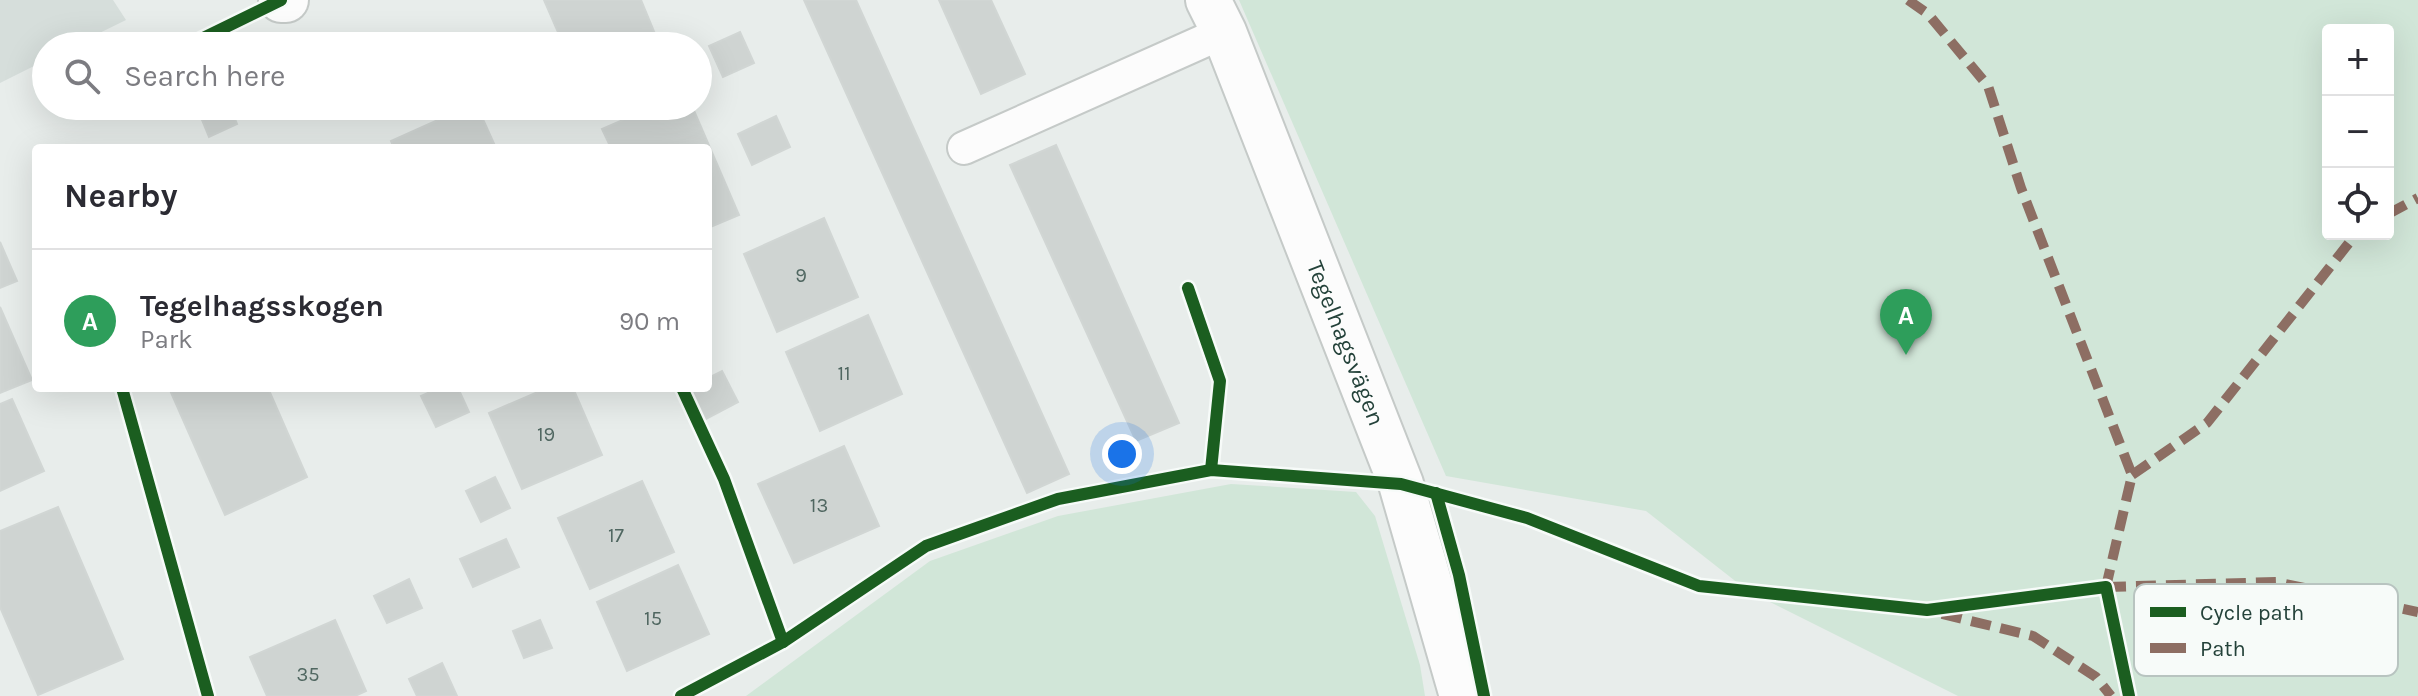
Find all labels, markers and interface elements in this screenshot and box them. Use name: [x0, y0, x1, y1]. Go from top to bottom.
map controls: [2322, 24, 2394, 240]
button: +: [2322, 24, 2394, 96]
search box: [32, 32, 712, 120]
icon: search: [60, 54, 104, 98]
text: Search here: [124, 58, 285, 94]
button: −: [2322, 96, 2394, 168]
button: locate: [2322, 168, 2394, 240]
text: Nearby: [64, 176, 178, 216]
street label: Tegelhagsvägen: [1301, 257, 1391, 430]
house number: 9: [795, 264, 807, 287]
text: Tegelhagsskogen: [140, 288, 384, 324]
pin: A: [1880, 289, 1932, 355]
text: A: [82, 306, 98, 337]
text: 90 m: [619, 306, 680, 337]
text: Park: [140, 324, 193, 355]
house number: 11: [837, 362, 851, 385]
house number: 19: [537, 423, 555, 446]
your location: [1102, 434, 1142, 474]
house number: 13: [810, 494, 828, 517]
house number: 17: [608, 524, 625, 547]
legend: [2134, 584, 2398, 676]
text: Cycle path: [2200, 600, 2304, 626]
house number: 15: [644, 607, 662, 630]
text: Path: [2200, 636, 2246, 662]
house number: 35: [296, 663, 320, 686]

